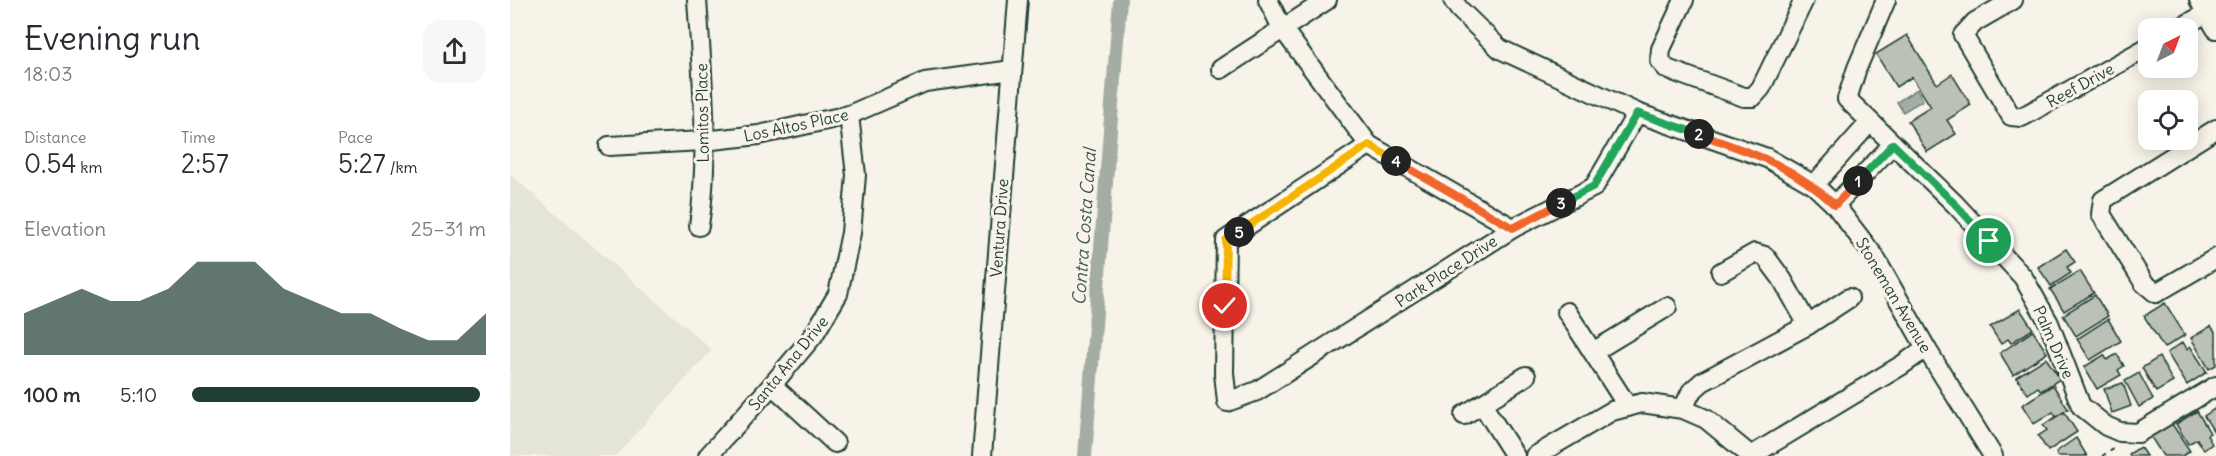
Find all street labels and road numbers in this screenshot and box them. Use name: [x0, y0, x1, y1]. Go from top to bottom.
street label: Reef Drive: [2043, 58, 2117, 112]
street label: Lomitos Place: [691, 63, 713, 163]
street label: Los Altos Place: [742, 104, 850, 146]
street label: Ventura Drive: [986, 178, 1012, 278]
street label: Park Place Drive: [1391, 231, 1501, 311]
street label: Stoneman Avenue: [1852, 234, 1936, 356]
street label: Palm Drive: [2029, 302, 2079, 382]
street label: Santa Ana Drive: [744, 312, 832, 414]

